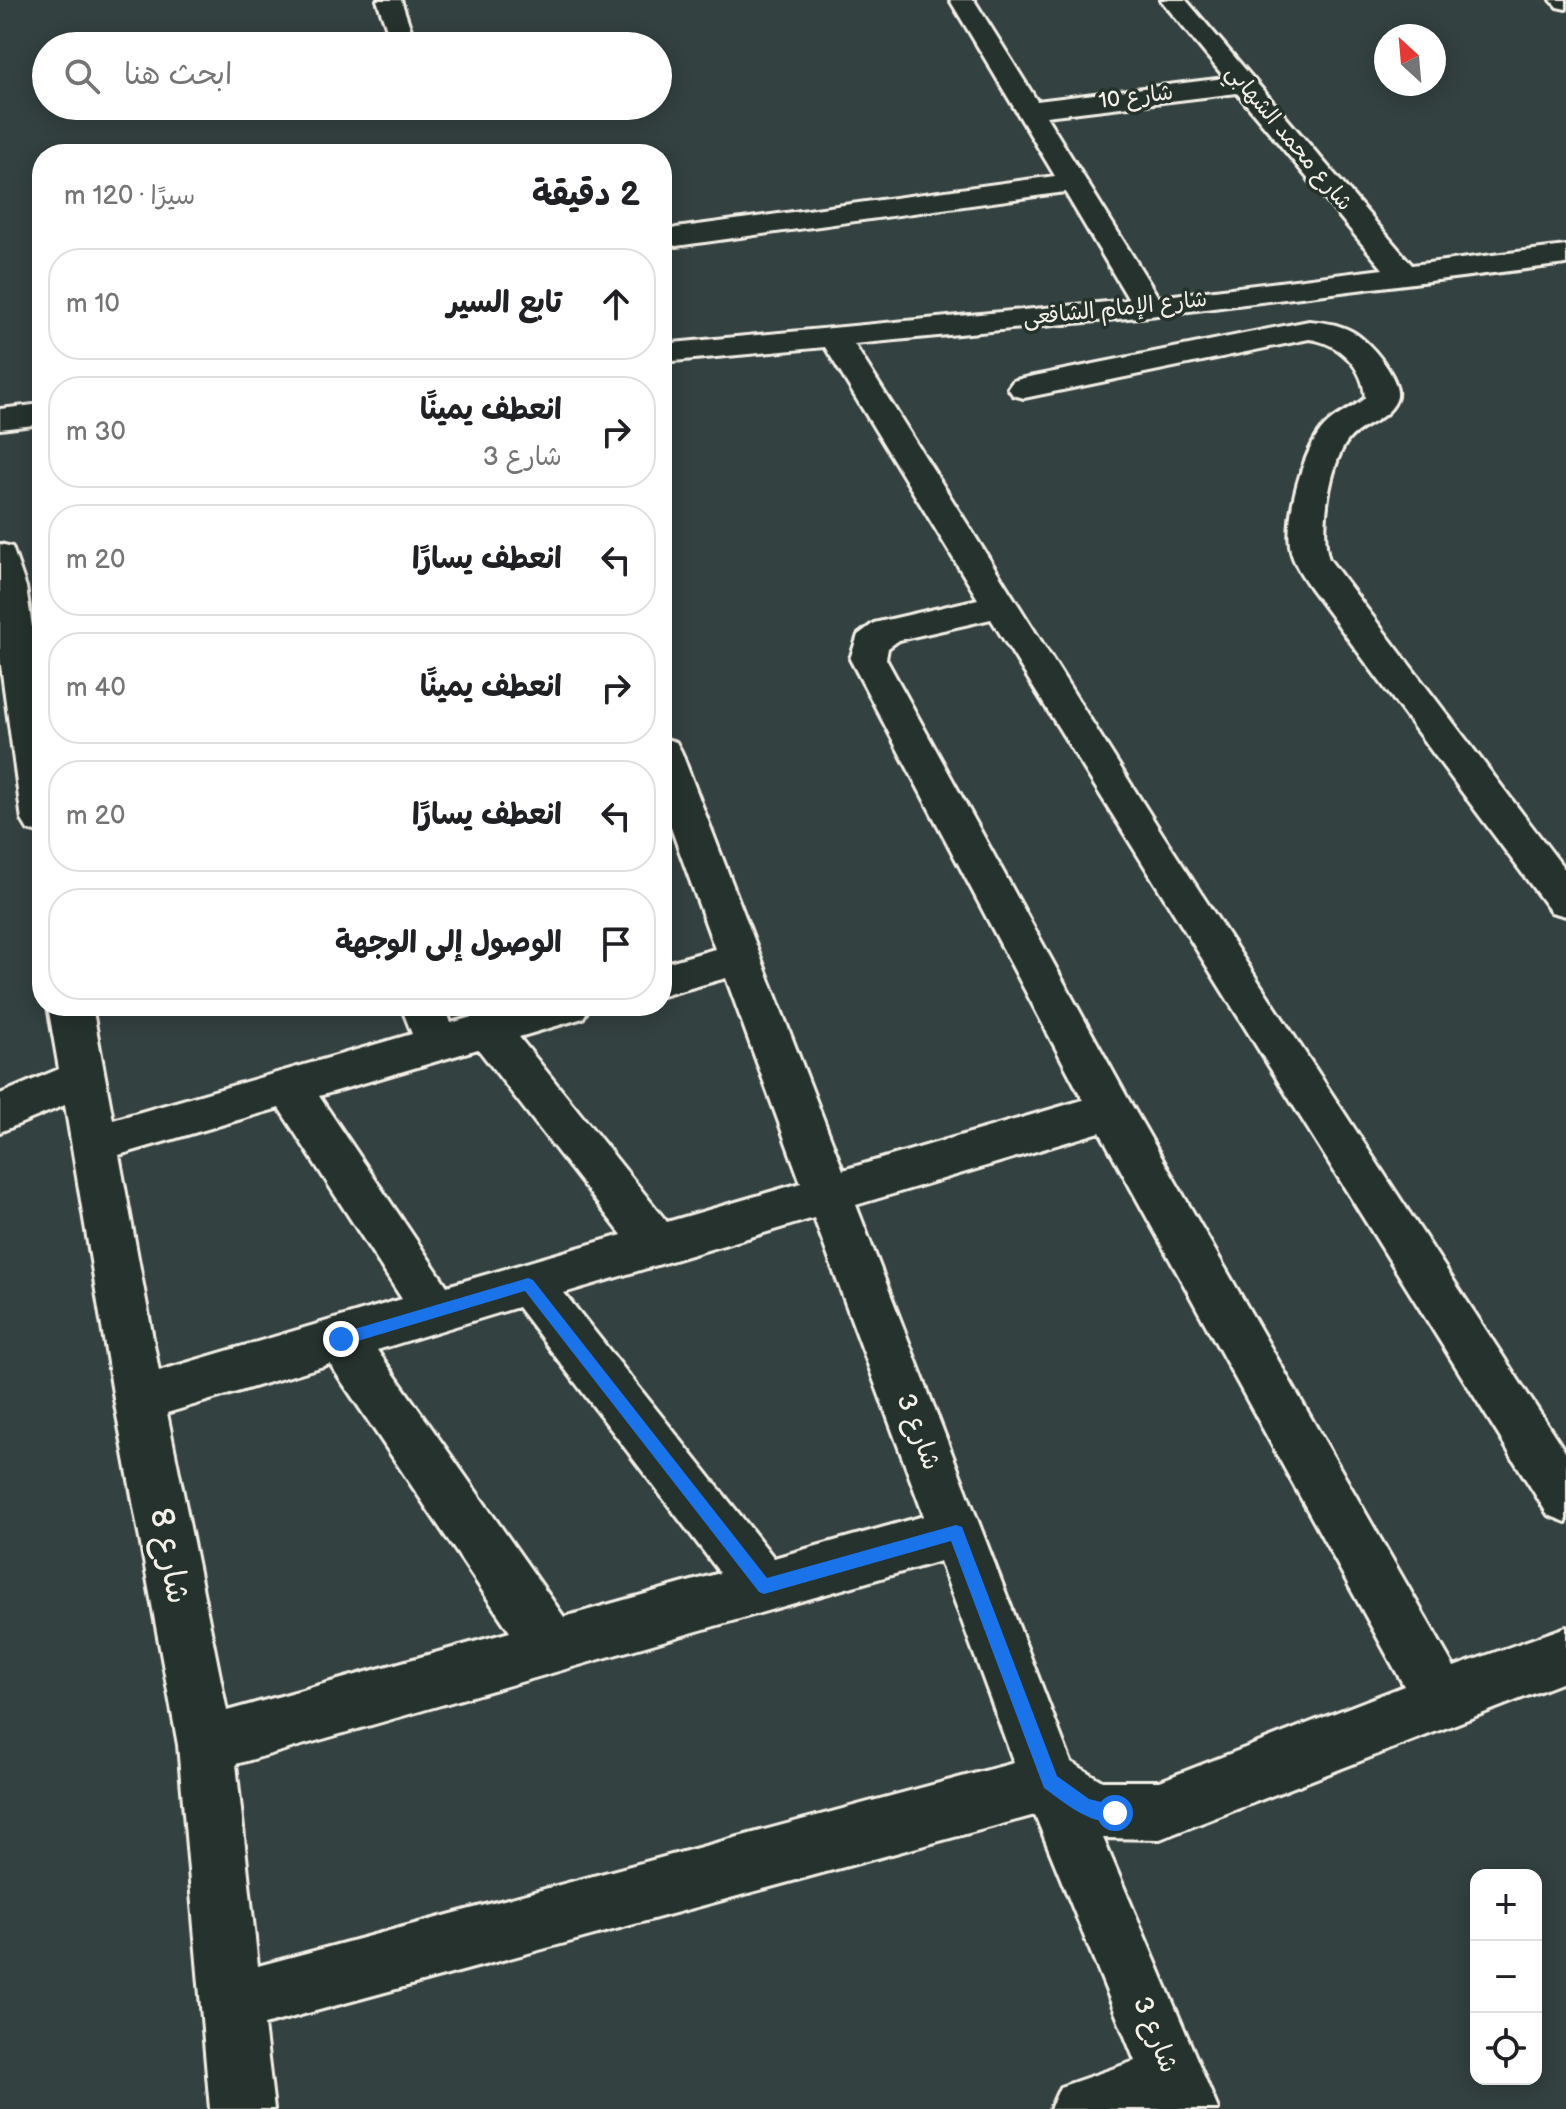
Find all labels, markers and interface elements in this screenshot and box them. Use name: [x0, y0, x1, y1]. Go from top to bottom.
north arrow: [1374, 24, 1446, 96]
search box: [32, 32, 672, 120]
icon: search: [60, 54, 104, 98]
text: ابحث هنا: [124, 57, 232, 93]
street label: شارع محمد الشهابي: [1216, 59, 1358, 220]
street label: شارع 10: [1097, 79, 1175, 116]
text: 2 دقيقة: [532, 174, 640, 215]
text: سيرًا · 120 m: [64, 181, 195, 212]
icon: ahead: [594, 282, 638, 326]
text: تابع السير: [447, 285, 562, 321]
street label: شارع الإمام الشافعى: [1022, 286, 1209, 334]
text: 10 m: [66, 289, 120, 320]
text: انعطف يمينًا: [420, 392, 562, 428]
icon: right: [594, 410, 638, 454]
text: 30 m: [66, 417, 126, 448]
text: شارع 3: [483, 442, 562, 473]
icon: left: [594, 538, 638, 582]
text: انعطف يسارًا: [412, 541, 562, 577]
text: 20 m: [66, 545, 125, 576]
icon: right: [594, 666, 638, 710]
text: انعطف يمينًا: [420, 669, 562, 705]
text: 40 m: [66, 673, 126, 704]
icon: left: [594, 794, 638, 838]
text: انعطف يسارًا: [412, 797, 562, 833]
text: 20 m: [66, 801, 125, 832]
icon: arrive: [594, 922, 638, 966]
text: الوصول إلى الوجهة: [335, 925, 562, 961]
route end: [323, 1321, 359, 1357]
street label: شارع 3: [888, 1389, 947, 1475]
street label: شارع 8: [139, 1505, 197, 1607]
route start: [1097, 1795, 1133, 1831]
map controls: [1470, 1869, 1542, 2085]
button: +: [1470, 1869, 1542, 1941]
button: −: [1470, 1941, 1542, 2013]
street label: شارع 3: [1125, 1992, 1184, 2078]
button: locate: [1470, 2013, 1542, 2085]

